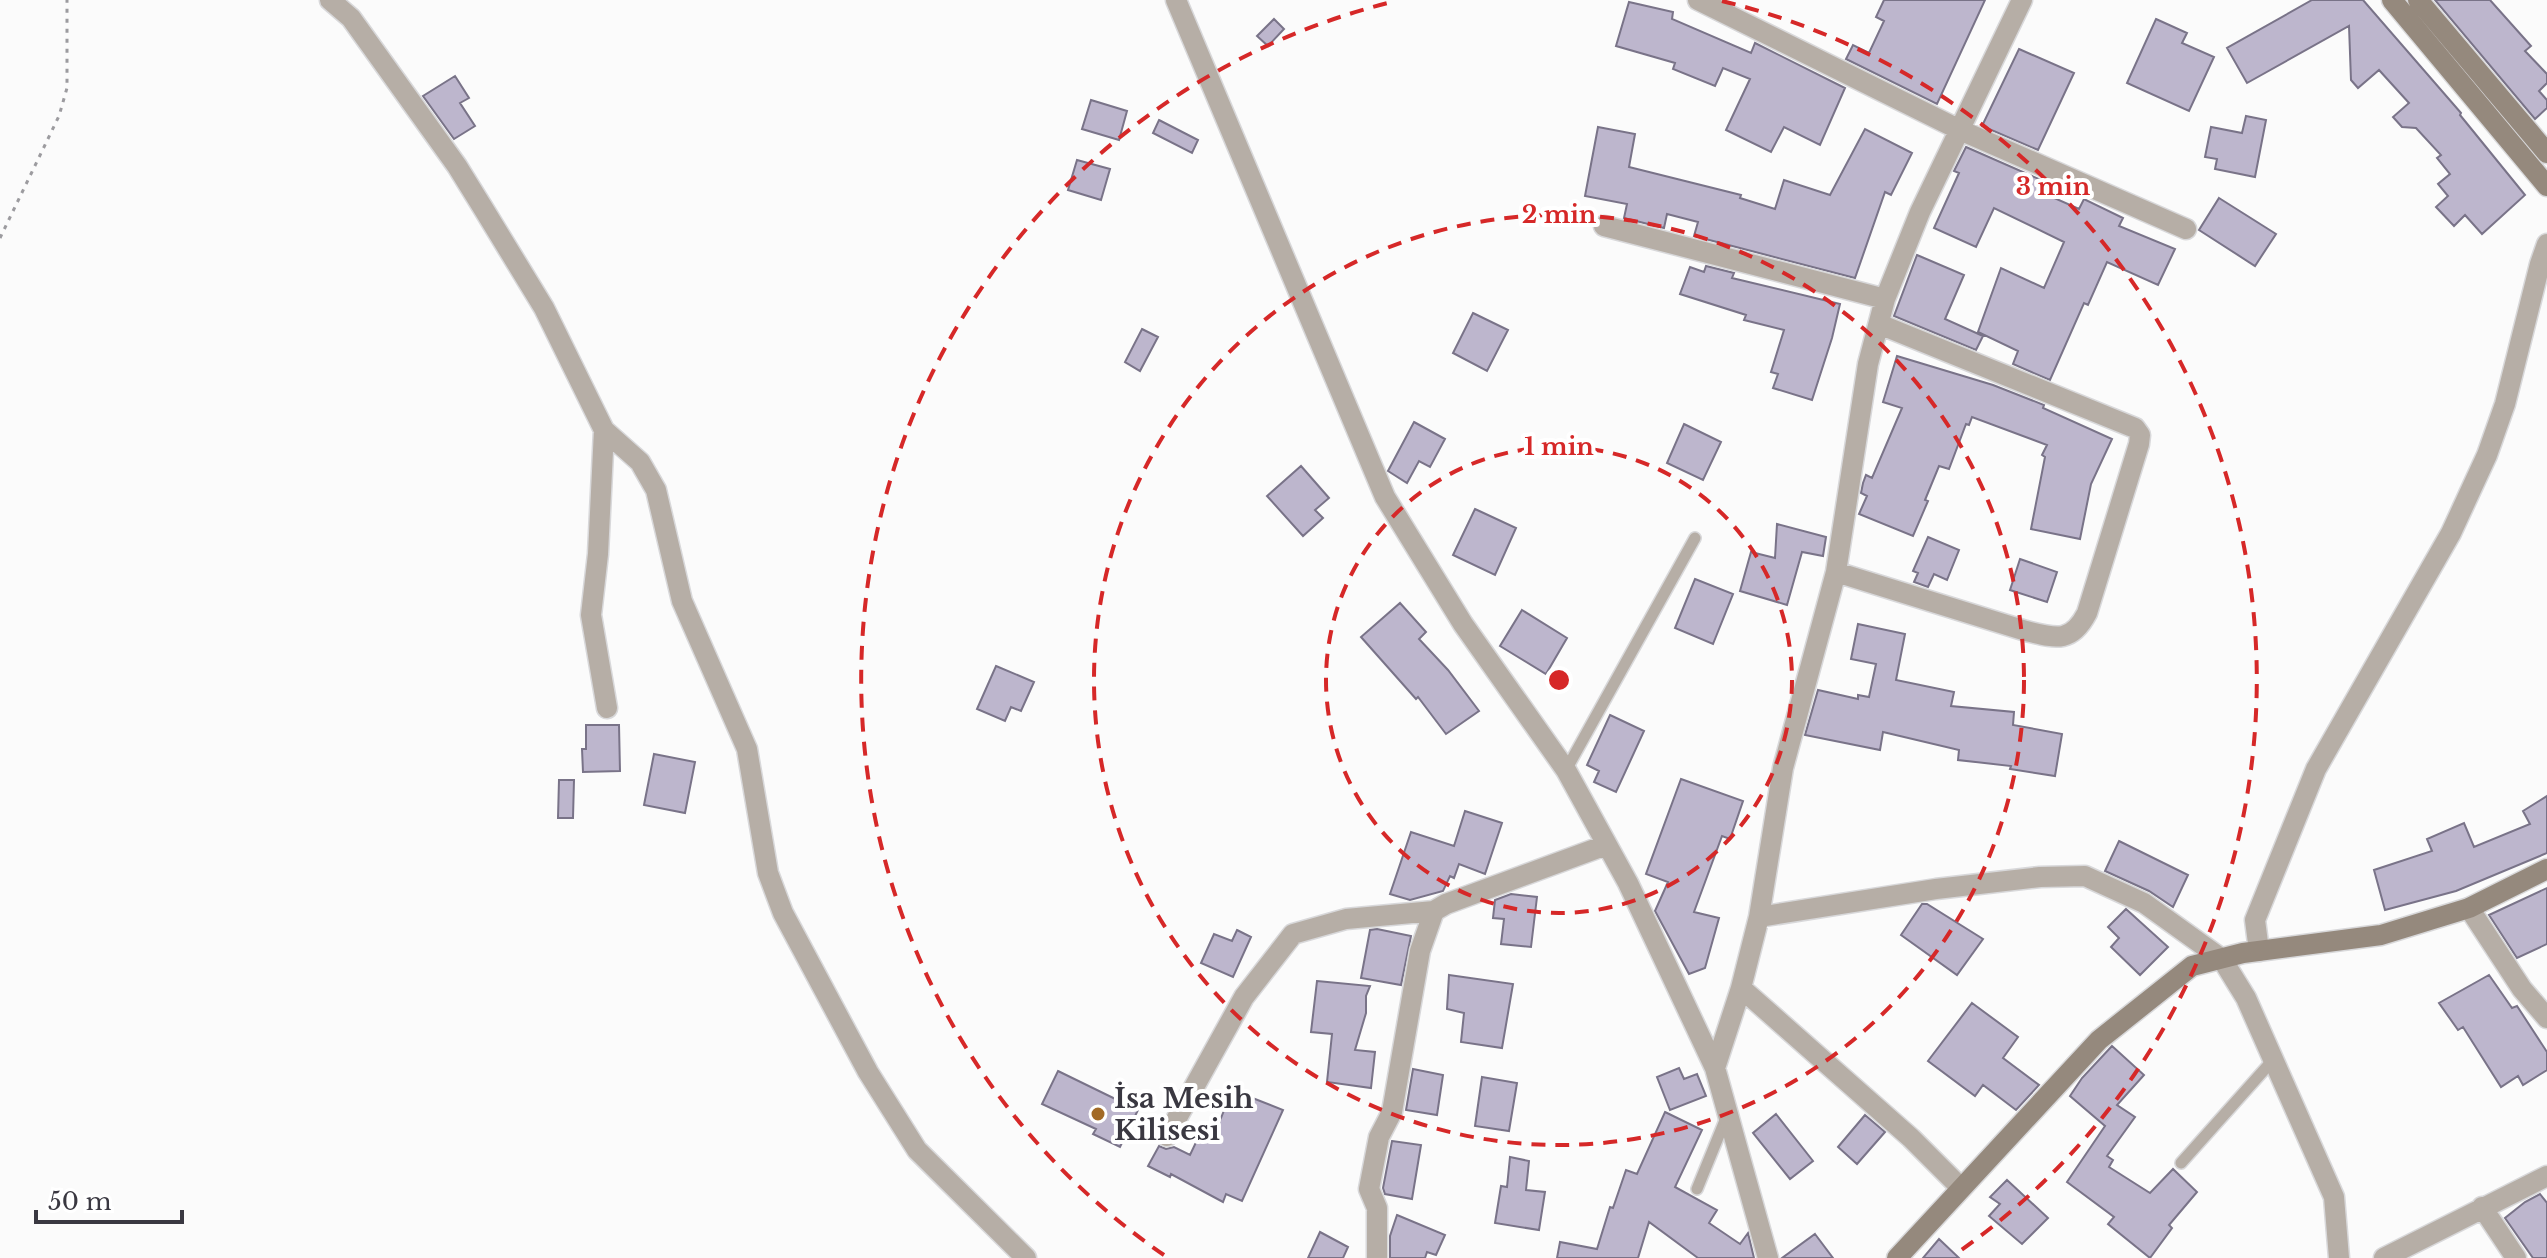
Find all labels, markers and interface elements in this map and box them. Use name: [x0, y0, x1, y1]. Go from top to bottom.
text: 3 min: [2016, 172, 2091, 201]
text: 2 min: [1522, 200, 1597, 229]
text: 1 min: [1524, 432, 1594, 461]
centre of rings: [1545, 666, 1573, 694]
place label: İsa Mesih Kilisesi: [1114, 1081, 1254, 1148]
marker: İsa Mesih Kilisesi: [1089, 1105, 1107, 1123]
scale bar: [36, 1174, 182, 1224]
text: 50 m: [48, 1187, 112, 1216]

